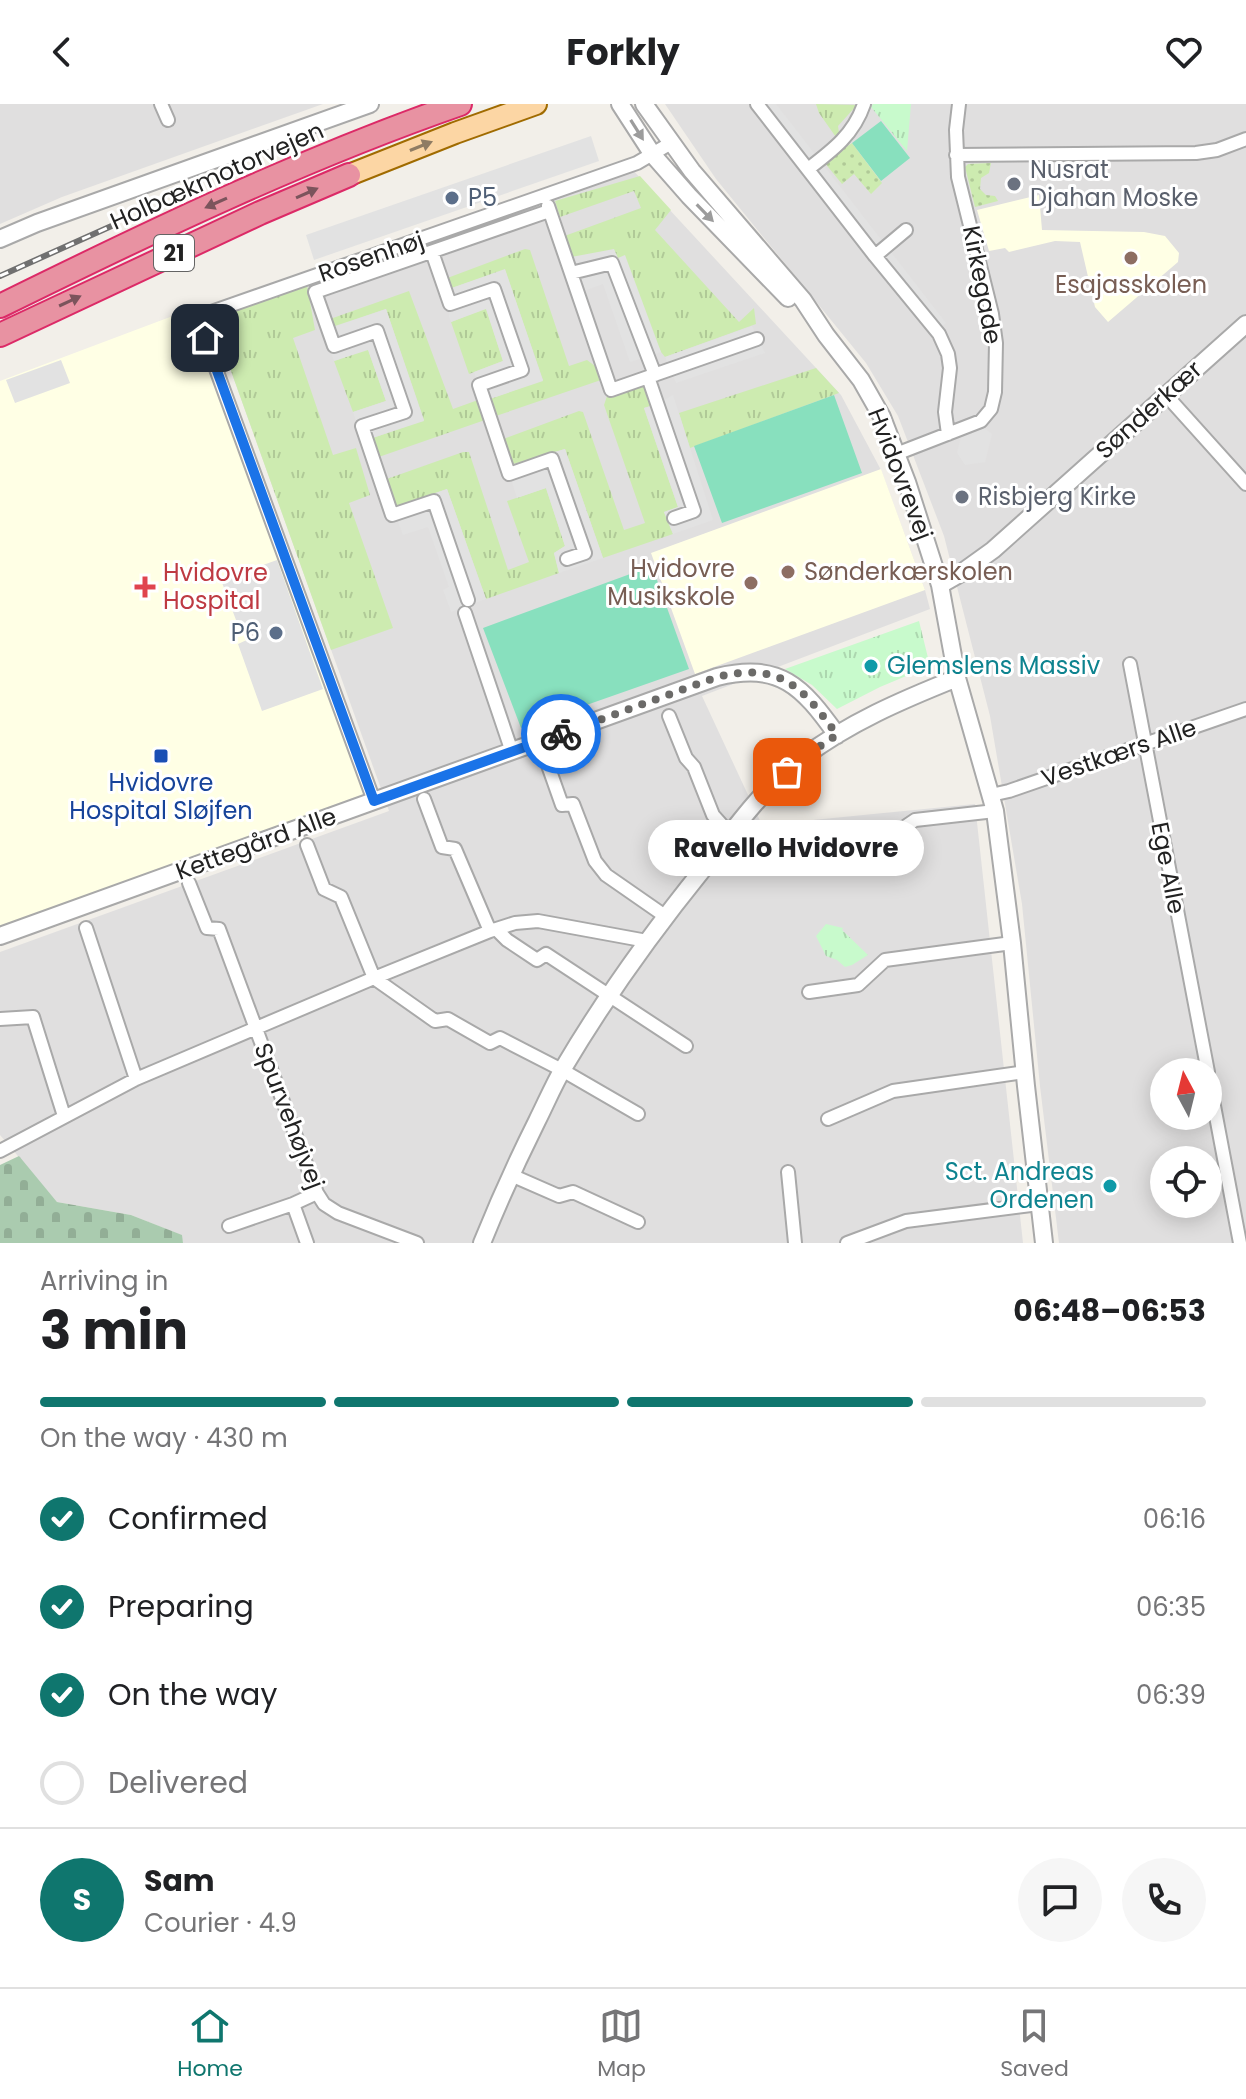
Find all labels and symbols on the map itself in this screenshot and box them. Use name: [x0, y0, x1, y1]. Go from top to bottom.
street label: Holbækmotorvejen: [105, 114, 329, 237]
one-way arrow: [629, 119, 644, 140]
one-way arrow: [409, 139, 433, 152]
place label: Nusrat Djahan Moske: [1030, 153, 1198, 214]
marker: Nusrat Djahan Moske: [1005, 175, 1023, 193]
place label: P5: [468, 181, 497, 214]
one-way arrow: [295, 186, 319, 199]
marker: P5: [443, 189, 461, 207]
one-way arrow: [204, 197, 227, 210]
one-way arrow: [696, 203, 714, 222]
street label: Rosenhøj: [314, 223, 428, 290]
street label: Kirkegade: [955, 223, 1010, 347]
road number: 21: [154, 235, 194, 271]
marker: Esajasskolen: [1122, 249, 1140, 267]
place label: Esajasskolen: [1055, 268, 1207, 301]
one-way arrow: [59, 294, 82, 308]
pin: [171, 304, 239, 372]
street label: Sønderkær: [1088, 353, 1209, 466]
street label: Hvidovrevej: [860, 403, 941, 545]
place label: Risbjerg Kirke: [978, 480, 1136, 513]
marker: Risbjerg Kirke: [953, 488, 971, 506]
place label: Hvidovre Musikskole: [607, 552, 735, 613]
place label: Sønderkærskolen: [804, 555, 1013, 588]
place label: Hvidovre Hospital: [163, 556, 268, 617]
marker: Sønderkærskolen: [779, 563, 797, 581]
marker: Hvidovre Musikskole: [742, 574, 760, 592]
marker: Hvidovre Hospital: [134, 576, 156, 598]
place label: P6: [231, 616, 260, 649]
marker: P6: [267, 624, 285, 642]
place label: Glemslens Massiv: [887, 649, 1101, 682]
marker: Glemslens Massiv: [862, 657, 880, 675]
courier: [521, 694, 601, 774]
street label: Vestkærs Alle: [1037, 711, 1201, 794]
pin: [753, 738, 821, 806]
marker: Hvidovre Hospital Sløjfen: [152, 747, 170, 765]
place label: Hvidovre Hospital Sløjfen: [69, 766, 253, 827]
street label: Kettegård Alle: [171, 799, 341, 888]
street label: Ege Alle: [1143, 819, 1194, 917]
callout: Ravello Hvidovre: [649, 820, 925, 876]
street label: Spurvehøjvej: [246, 1038, 332, 1194]
north arrow: [1150, 1058, 1222, 1130]
place label: Sct. Andreas Ordenen: [945, 1155, 1094, 1216]
marker: Sct. Andreas Ordenen: [1101, 1177, 1119, 1195]

